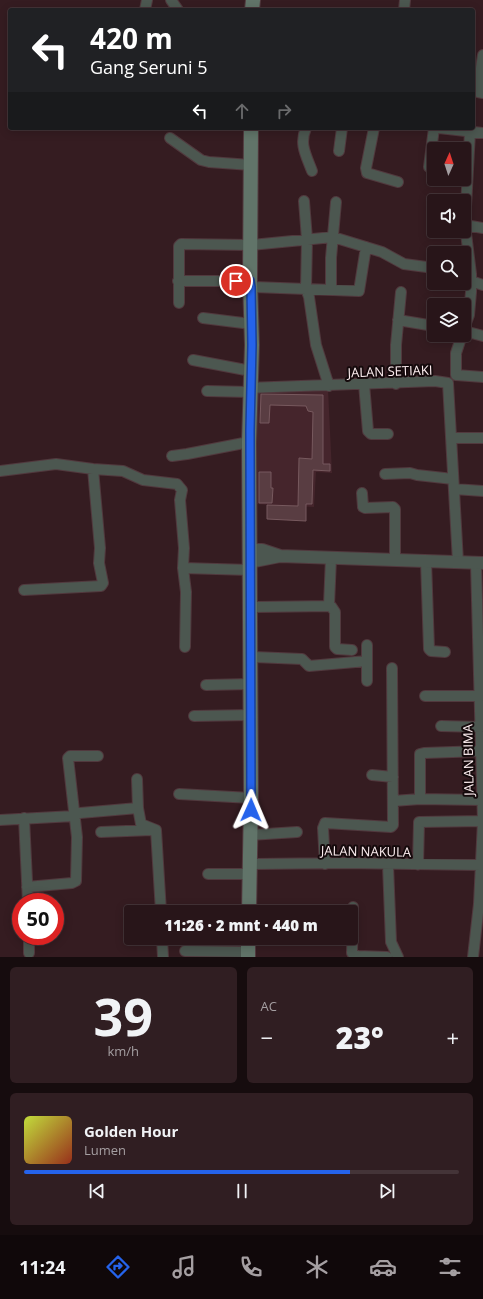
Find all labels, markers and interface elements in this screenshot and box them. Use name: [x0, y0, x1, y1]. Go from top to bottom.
text: 420 m: [90, 19, 173, 57]
icon: left: [24, 24, 76, 76]
text: Gang Seruni 5: [90, 55, 208, 79]
icon: left: [189, 100, 211, 122]
icon: ahead: [231, 100, 253, 122]
icon: right: [273, 100, 295, 122]
north arrow: [427, 142, 471, 186]
map controls: [427, 142, 471, 342]
button: sound: [427, 194, 471, 238]
button: search: [427, 246, 471, 290]
pin: [219, 264, 253, 298]
icon: arrive: [225, 270, 247, 292]
button: layers: [427, 298, 471, 342]
street label: JALAN SETIAKI: [345, 361, 433, 382]
street label: JALAN BIMA: [458, 723, 478, 798]
position arrow: [230, 789, 272, 831]
street label: JALAN NAKULA: [319, 841, 412, 861]
speed limit sign: 50: [12, 893, 64, 945]
text: 11:26 · 2 mnt · 440 m: [164, 915, 318, 935]
text: 39: [94, 980, 153, 1051]
text: AC: [261, 997, 277, 1015]
text: 23°: [336, 1017, 384, 1058]
text: −: [261, 1022, 273, 1052]
text: +: [446, 1022, 459, 1052]
text: km/h: [107, 1042, 139, 1060]
text: Golden Hour: [84, 1121, 178, 1141]
text: Lumen: [84, 1141, 126, 1159]
icon: previous: [86, 1180, 108, 1202]
icon: pause: [231, 1180, 253, 1202]
icon: next: [376, 1180, 398, 1202]
icon: directions: [104, 1253, 132, 1281]
icon: music: [170, 1253, 198, 1281]
icon: phone: [237, 1253, 265, 1281]
icon: climate: [303, 1253, 331, 1281]
icon: car: [369, 1253, 397, 1281]
icon: filters: [436, 1253, 464, 1281]
text: 11:24: [19, 1255, 66, 1279]

